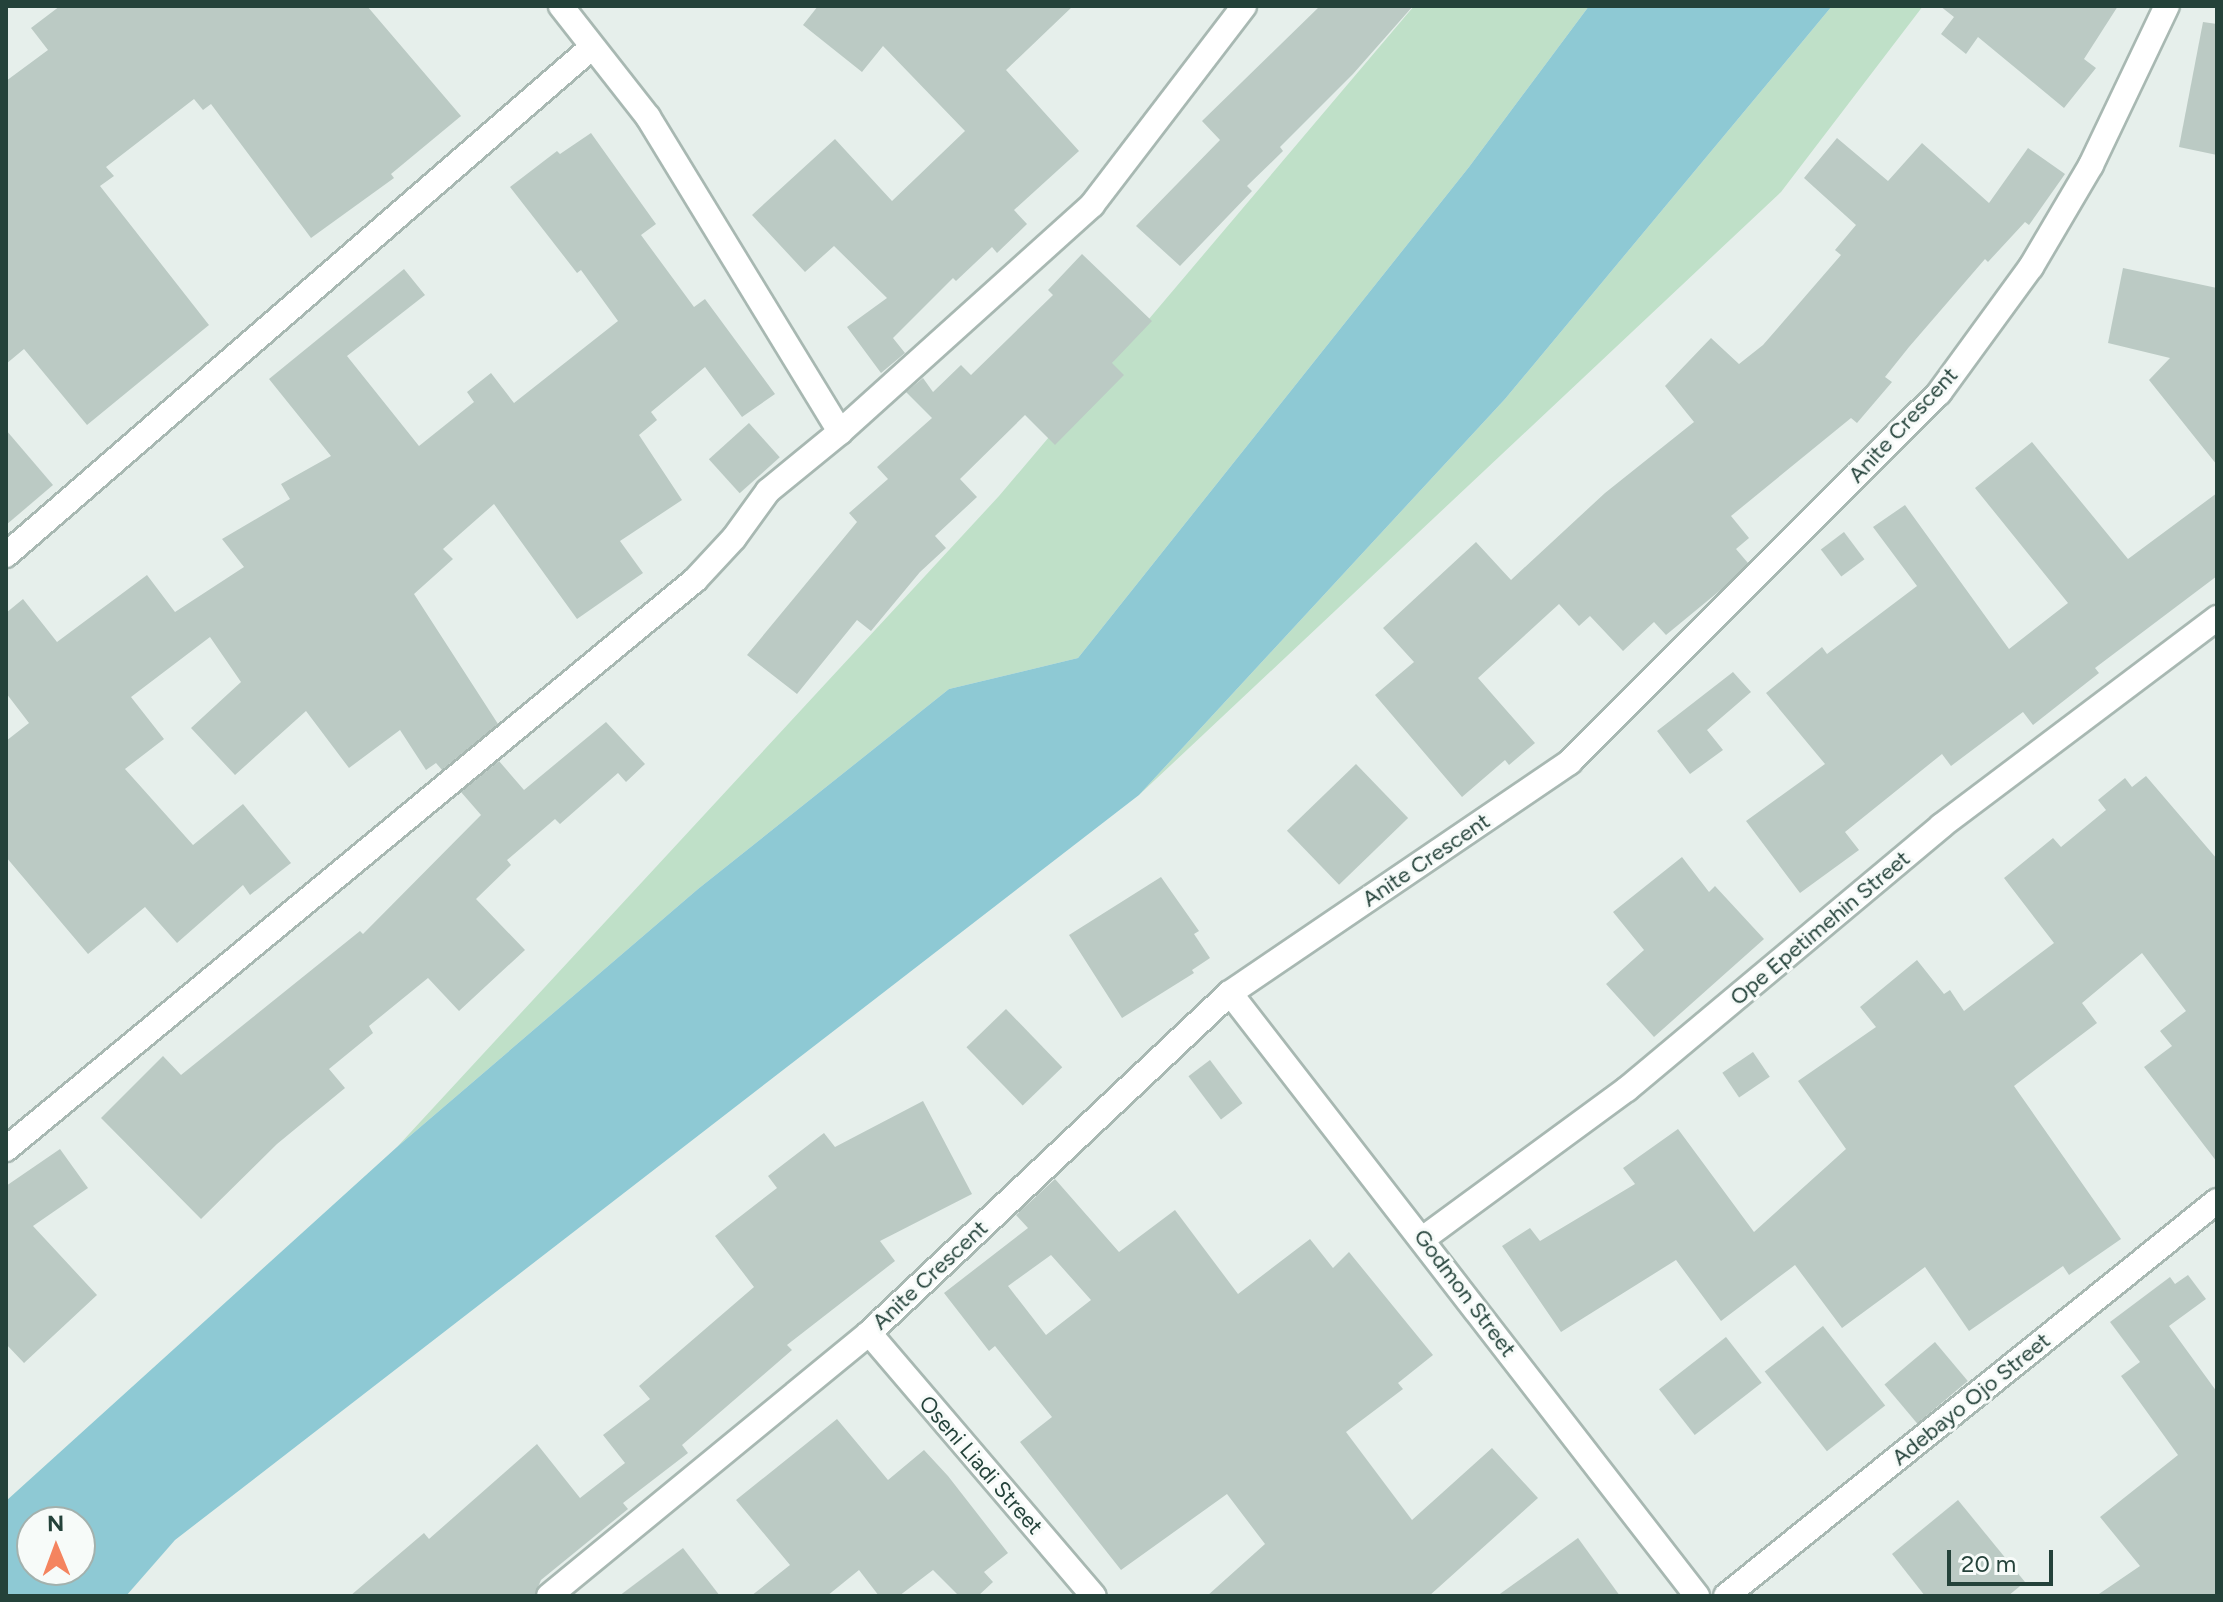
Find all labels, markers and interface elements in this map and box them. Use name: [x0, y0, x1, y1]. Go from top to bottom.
street label: Anite Crescent: [1843, 362, 1963, 488]
street label: Anite Crescent: [1357, 808, 1495, 912]
street label: Ope Epetimehin Street: [1725, 845, 1915, 1011]
street label: Anite Crescent: [867, 1215, 993, 1335]
street label: Godmon Street: [1408, 1224, 1522, 1362]
street label: Adebayo Ojo Street: [1887, 1327, 2055, 1471]
street label: Oseni Liadi Street: [914, 1390, 1048, 1540]
north arrow: [16, 1506, 96, 1586]
text: N: [47, 1510, 64, 1537]
scale bar: [1951, 1534, 2057, 1584]
text: 20 m: [1961, 1549, 2016, 1578]

